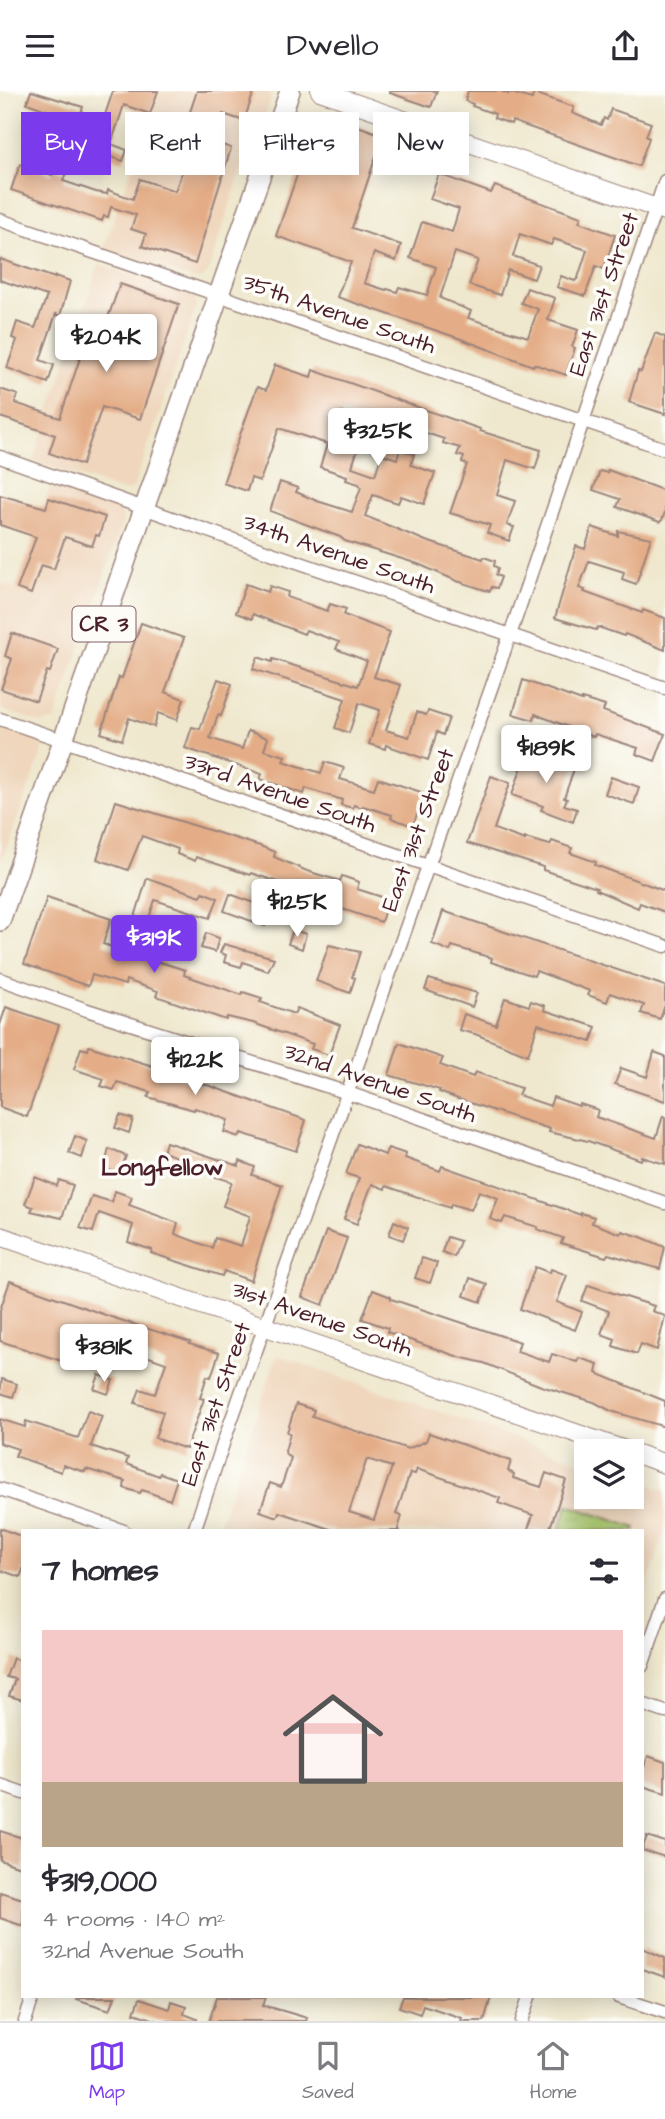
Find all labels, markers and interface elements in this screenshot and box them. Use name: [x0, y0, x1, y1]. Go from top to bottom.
text: Dwello: [287, 23, 379, 68]
icon: menu: [21, 27, 59, 65]
icon: share: [606, 27, 644, 65]
chip: Buy: [21, 112, 111, 175]
chip: Rent: [125, 112, 225, 175]
chip: Filters: [239, 112, 359, 175]
chip: New: [373, 112, 469, 175]
street label: East 31st Street: [561, 207, 647, 380]
street label: 35th Avenue South: [238, 266, 440, 362]
pin: $204K: [57, 315, 155, 374]
text: $204K: [71, 321, 141, 353]
pin: $325K: [329, 409, 427, 468]
text: $325K: [344, 415, 412, 447]
street label: 34th Avenue South: [239, 506, 440, 602]
road number: CR 3: [72, 607, 136, 641]
pin: $189K: [497, 725, 595, 785]
text: $189K: [517, 732, 575, 764]
street label: East 31st Street: [374, 744, 463, 916]
street label: 33rd Avenue South: [180, 745, 381, 841]
pin: $125K: [248, 879, 346, 939]
text: $125K: [267, 886, 327, 918]
pin: $319K: [105, 915, 203, 975]
text: $319K: [127, 922, 181, 954]
street label: 32nd Avenue South: [280, 1035, 481, 1131]
pin: $122K: [146, 1037, 244, 1097]
text: $122K: [167, 1044, 223, 1076]
district label: Longfellow: [101, 1151, 223, 1186]
street label: 31st Avenue South: [228, 1273, 417, 1365]
street label: East 31st Street: [173, 1317, 259, 1490]
pin: $381K: [55, 1325, 153, 1384]
text: $381K: [76, 1331, 132, 1363]
map controls: [574, 1439, 644, 1509]
button: layers: [574, 1439, 644, 1509]
text: 7 homes: [42, 1550, 159, 1592]
icon: filters: [585, 1552, 623, 1590]
icon: home: [270, 1676, 396, 1802]
text: $319,000: [42, 1861, 157, 1903]
text: 4 rooms · 140 m²: [42, 1903, 225, 1935]
text: 32nd Avenue South: [42, 1935, 243, 1967]
tab: Map: [88, 2037, 126, 2106]
tab: Saved: [302, 2037, 354, 2106]
tab: Home: [530, 2037, 577, 2106]

